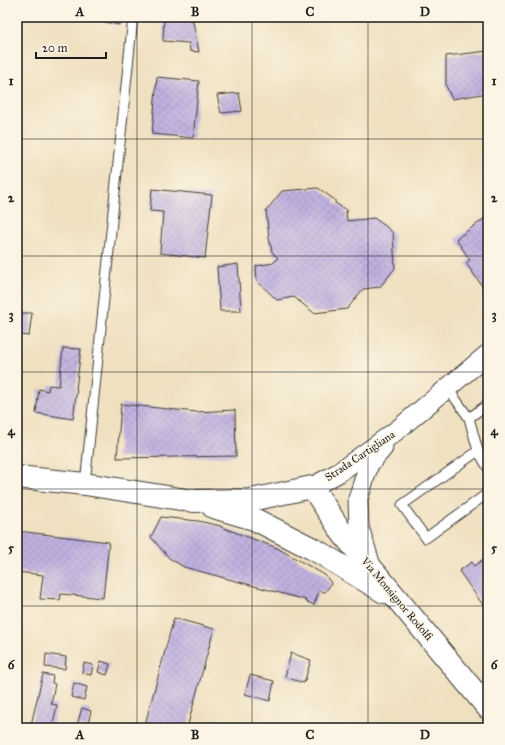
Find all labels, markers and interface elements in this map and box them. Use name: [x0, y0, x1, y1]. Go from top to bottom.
text: A: [75, 4, 85, 20]
text: B: [191, 4, 200, 20]
text: C: [306, 4, 315, 20]
text: D: [420, 4, 430, 20]
scale bar: [36, 34, 106, 60]
text: 20 m: [42, 41, 68, 55]
text: 1: [8, 73, 14, 89]
text: 1: [491, 73, 497, 89]
text: 2: [8, 190, 15, 206]
text: 2: [491, 190, 498, 206]
text: 3: [8, 307, 14, 323]
text: 3: [491, 307, 497, 323]
text: 4: [7, 423, 15, 439]
text: 4: [490, 423, 498, 439]
street label: Strada Cartigliana: [323, 428, 398, 484]
text: 5: [8, 540, 15, 556]
text: 5: [491, 540, 498, 556]
street label: Via Monsignor Rodolfi: [358, 554, 436, 644]
text: 6: [8, 657, 16, 673]
text: 6: [491, 657, 499, 673]
text: A: [75, 727, 85, 743]
text: B: [191, 727, 200, 743]
text: C: [306, 727, 315, 743]
text: D: [420, 727, 430, 743]

